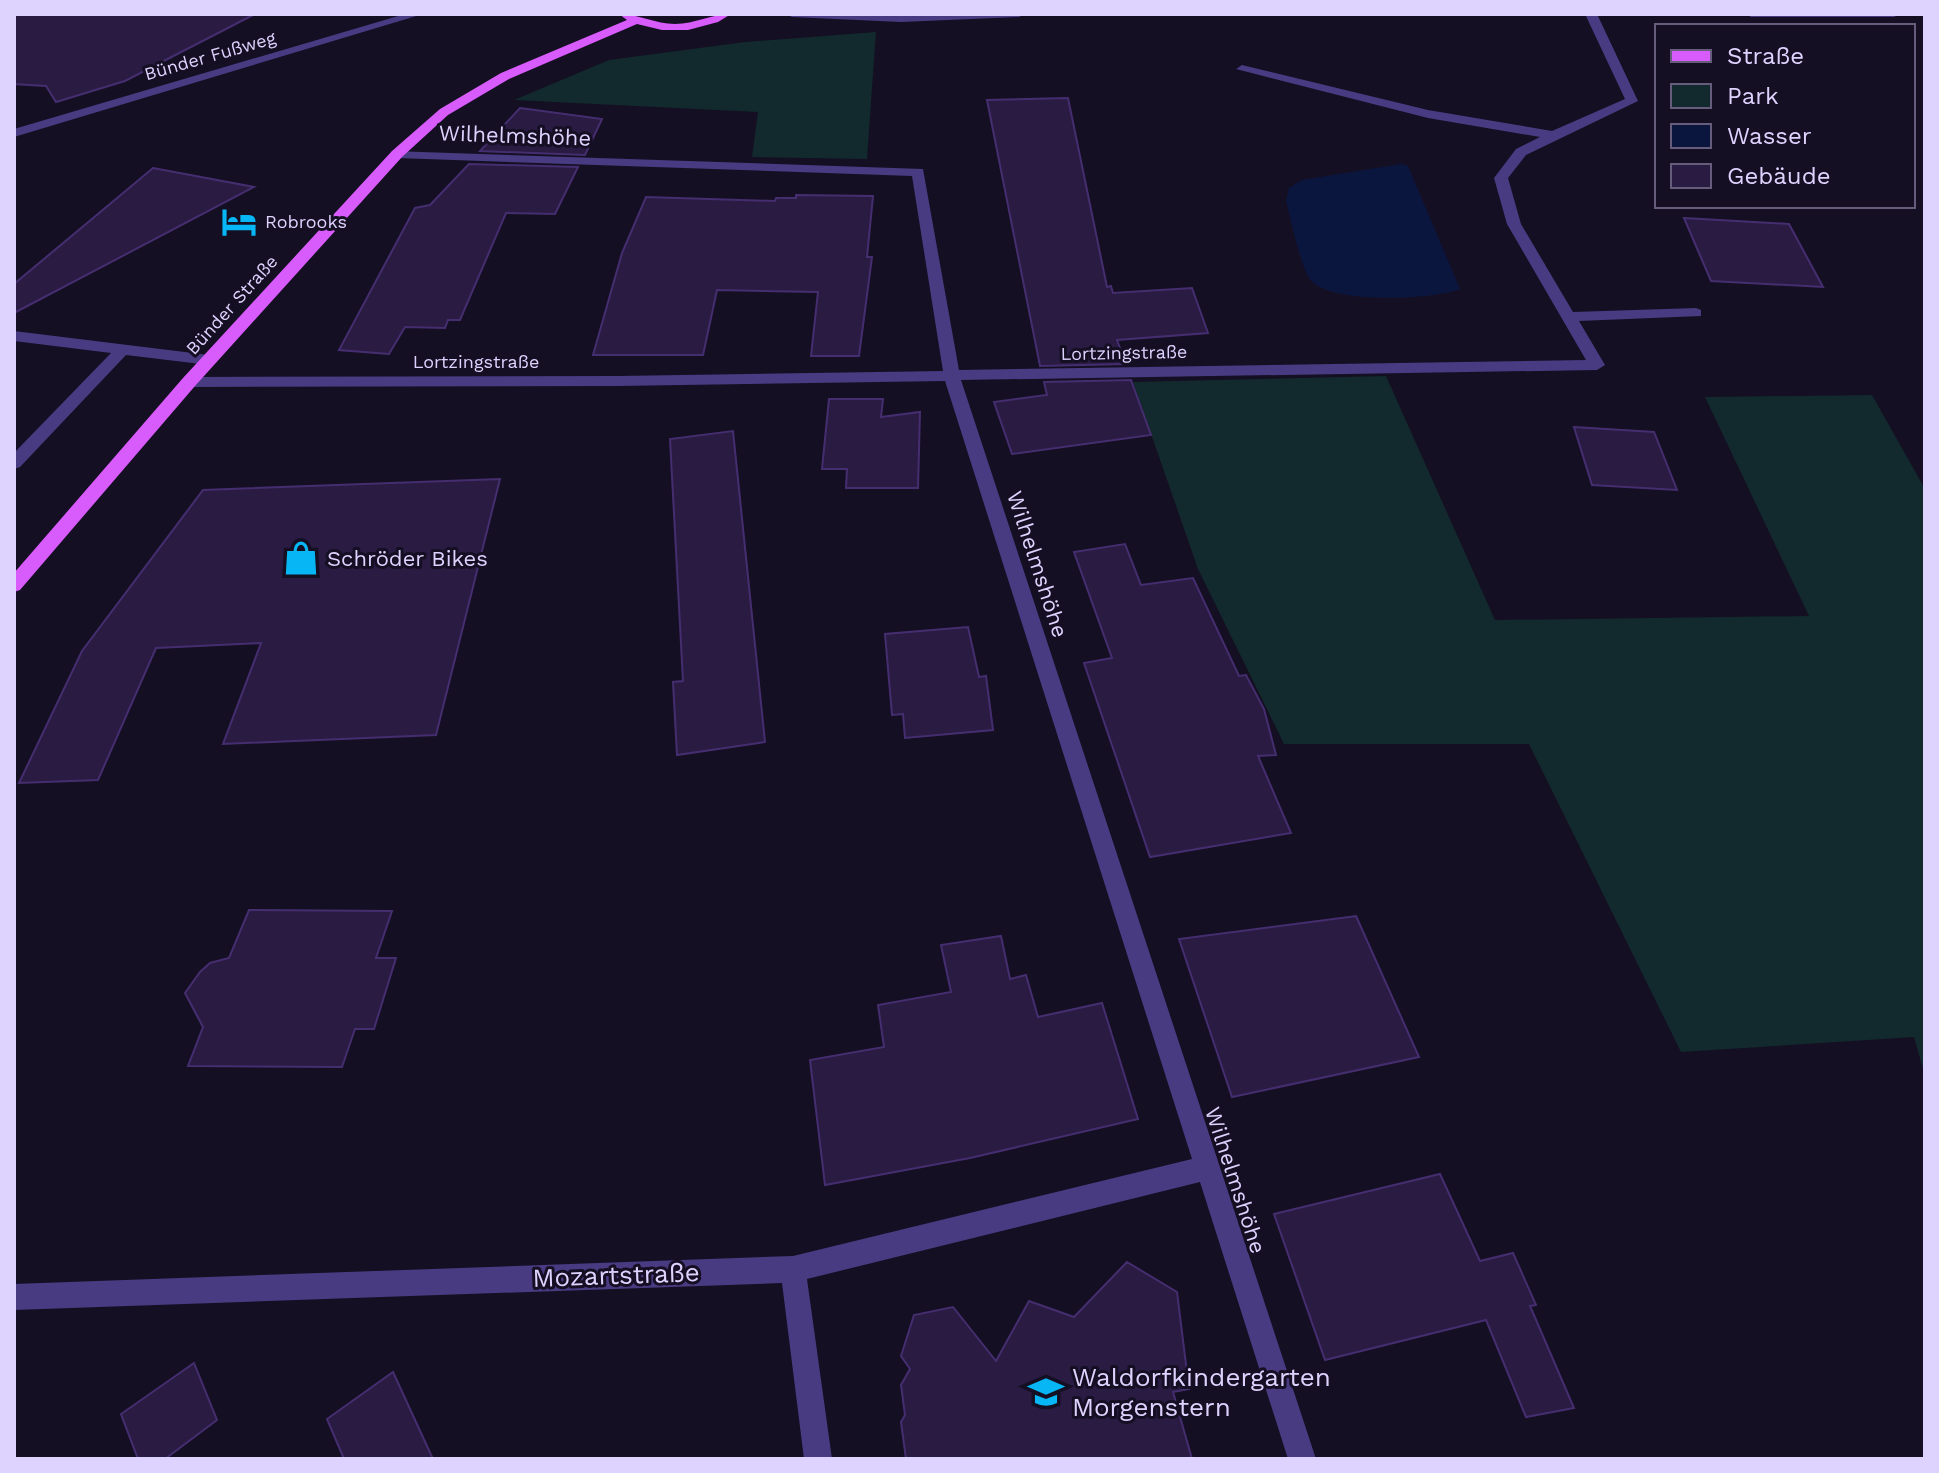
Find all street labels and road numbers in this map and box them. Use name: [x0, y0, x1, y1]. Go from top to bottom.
street label: Bünder Fußweg: [142, 27, 278, 84]
street label: Wilhelmshöhe: [438, 120, 592, 151]
street label: Bünder Straße: [181, 251, 282, 359]
street label: Lortzingstraße: [1061, 341, 1187, 364]
street label: Lortzingstraße: [413, 351, 539, 372]
street label: Wilhelmshöhe: [1002, 488, 1073, 641]
street label: Wilhelmshöhe: [1200, 1104, 1271, 1257]
street label: Mozartstraße: [532, 1257, 700, 1293]

